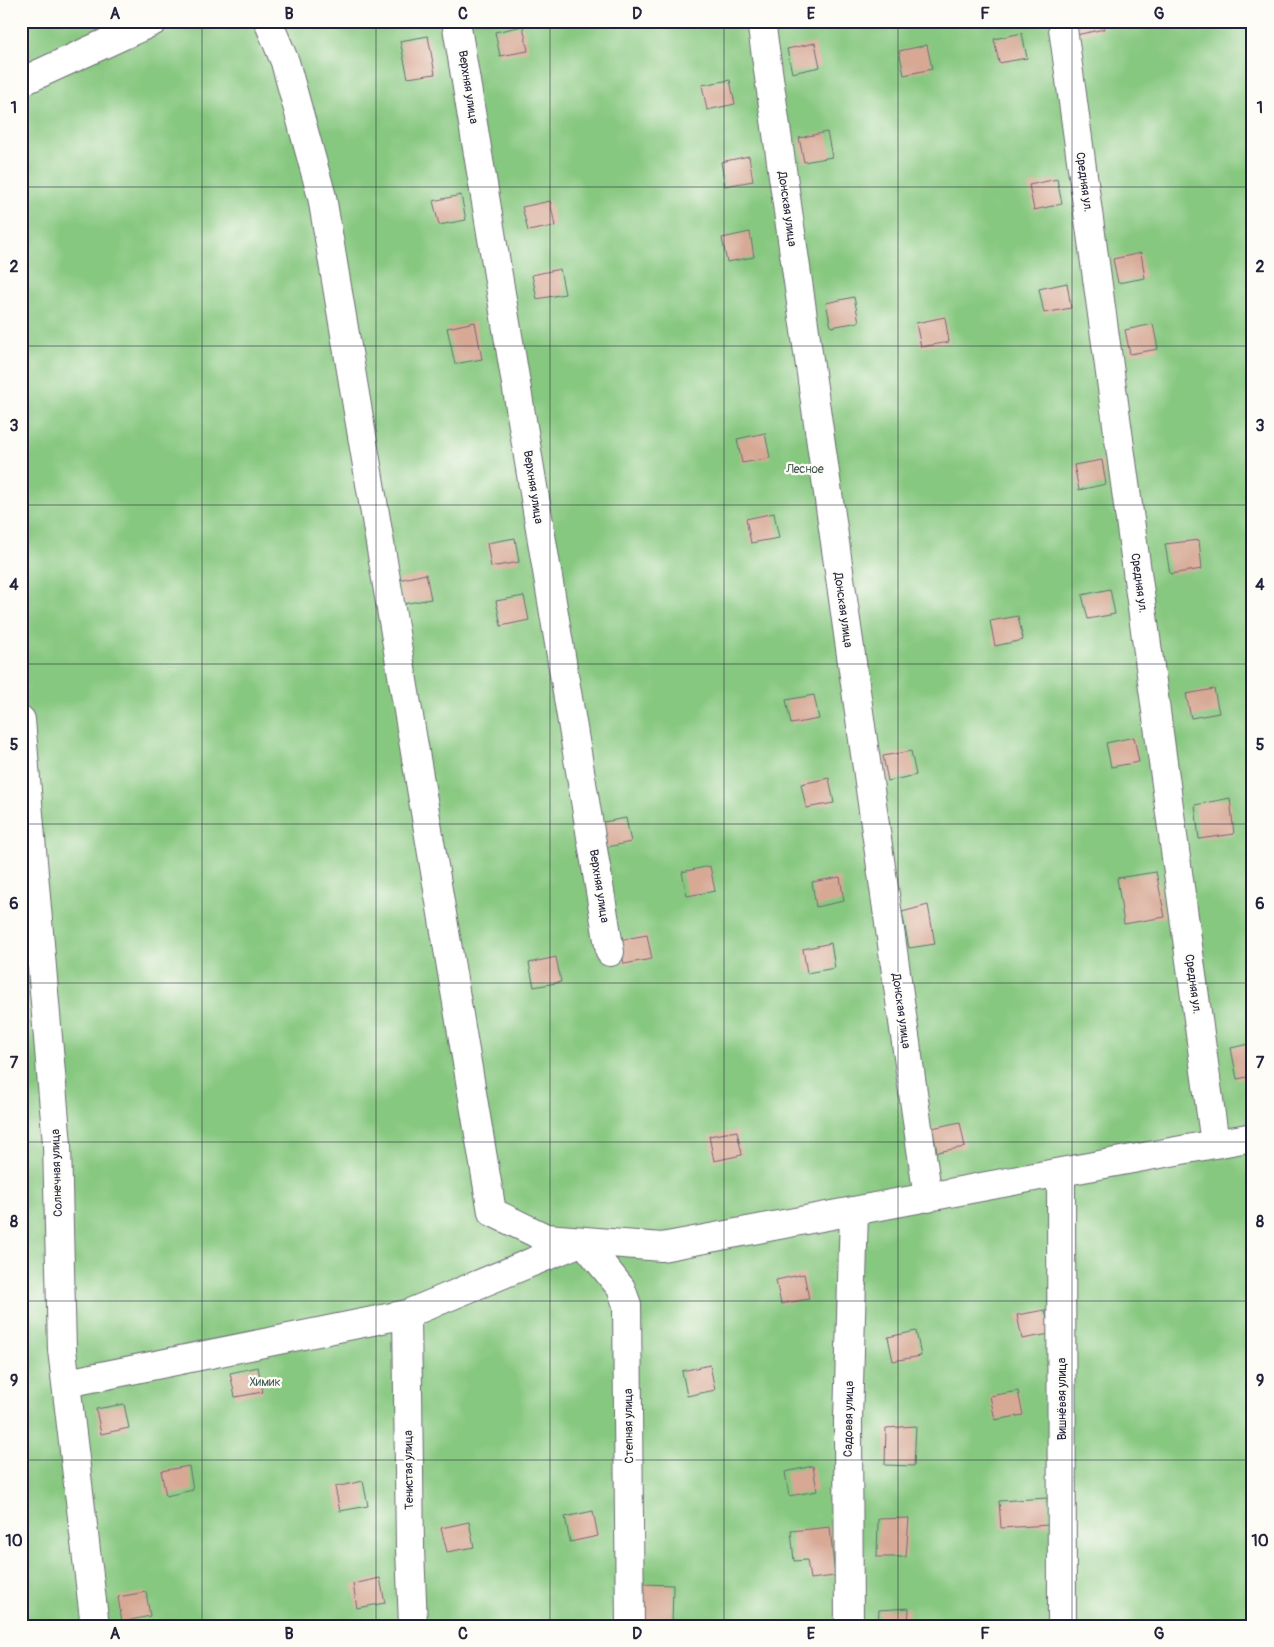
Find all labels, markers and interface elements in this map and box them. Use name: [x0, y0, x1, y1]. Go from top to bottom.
text: A: [110, 4, 121, 24]
text: B: [284, 4, 294, 24]
text: C: [458, 4, 468, 24]
text: D: [632, 4, 642, 24]
text: E: [807, 4, 816, 24]
text: F: [980, 4, 990, 24]
text: G: [1154, 4, 1165, 24]
street label: Верхняя улица: [455, 49, 481, 125]
text: 1: [11, 98, 17, 118]
text: 1: [1257, 98, 1263, 118]
street label: Средняя ул.: [1072, 151, 1096, 213]
street label: Донская улица: [774, 170, 800, 248]
text: 2: [10, 257, 19, 277]
text: 2: [1256, 257, 1265, 277]
text: 3: [10, 416, 19, 436]
text: 3: [1256, 416, 1265, 436]
street label: Верхняя улица: [520, 449, 546, 525]
park label: Лесное: [785, 462, 824, 477]
street label: Средняя ул.: [1127, 552, 1151, 614]
street label: Донская улица: [830, 571, 856, 649]
text: 4: [9, 575, 19, 595]
text: 4: [1255, 575, 1265, 595]
text: 5: [10, 735, 19, 755]
text: 5: [1256, 735, 1265, 755]
street label: Верхняя улица: [586, 848, 612, 924]
text: 6: [9, 894, 19, 914]
text: 6: [1255, 894, 1265, 914]
street label: Средняя ул.: [1181, 953, 1205, 1015]
street label: Донская улица: [888, 972, 914, 1050]
text: 7: [10, 1053, 19, 1073]
text: 7: [1256, 1053, 1265, 1073]
street label: Солнечная улица: [48, 1128, 66, 1217]
text: 8: [10, 1212, 18, 1232]
text: 8: [1256, 1212, 1264, 1232]
street label: Вишнёвая улица: [1055, 1357, 1070, 1440]
text: 9: [10, 1371, 18, 1391]
text: 9: [1256, 1371, 1264, 1391]
park label: Химик: [249, 1375, 281, 1390]
street label: Садовая улица: [841, 1380, 857, 1457]
street label: Степная улица: [621, 1388, 637, 1464]
street label: Тенистая улица: [401, 1430, 417, 1510]
text: 10: [5, 1531, 23, 1551]
text: 10: [1251, 1531, 1269, 1551]
text: A: [110, 1624, 121, 1644]
text: B: [284, 1624, 294, 1644]
text: C: [458, 1624, 468, 1644]
text: D: [632, 1624, 642, 1644]
text: E: [807, 1624, 816, 1644]
text: F: [980, 1624, 990, 1644]
text: G: [1154, 1624, 1165, 1644]

